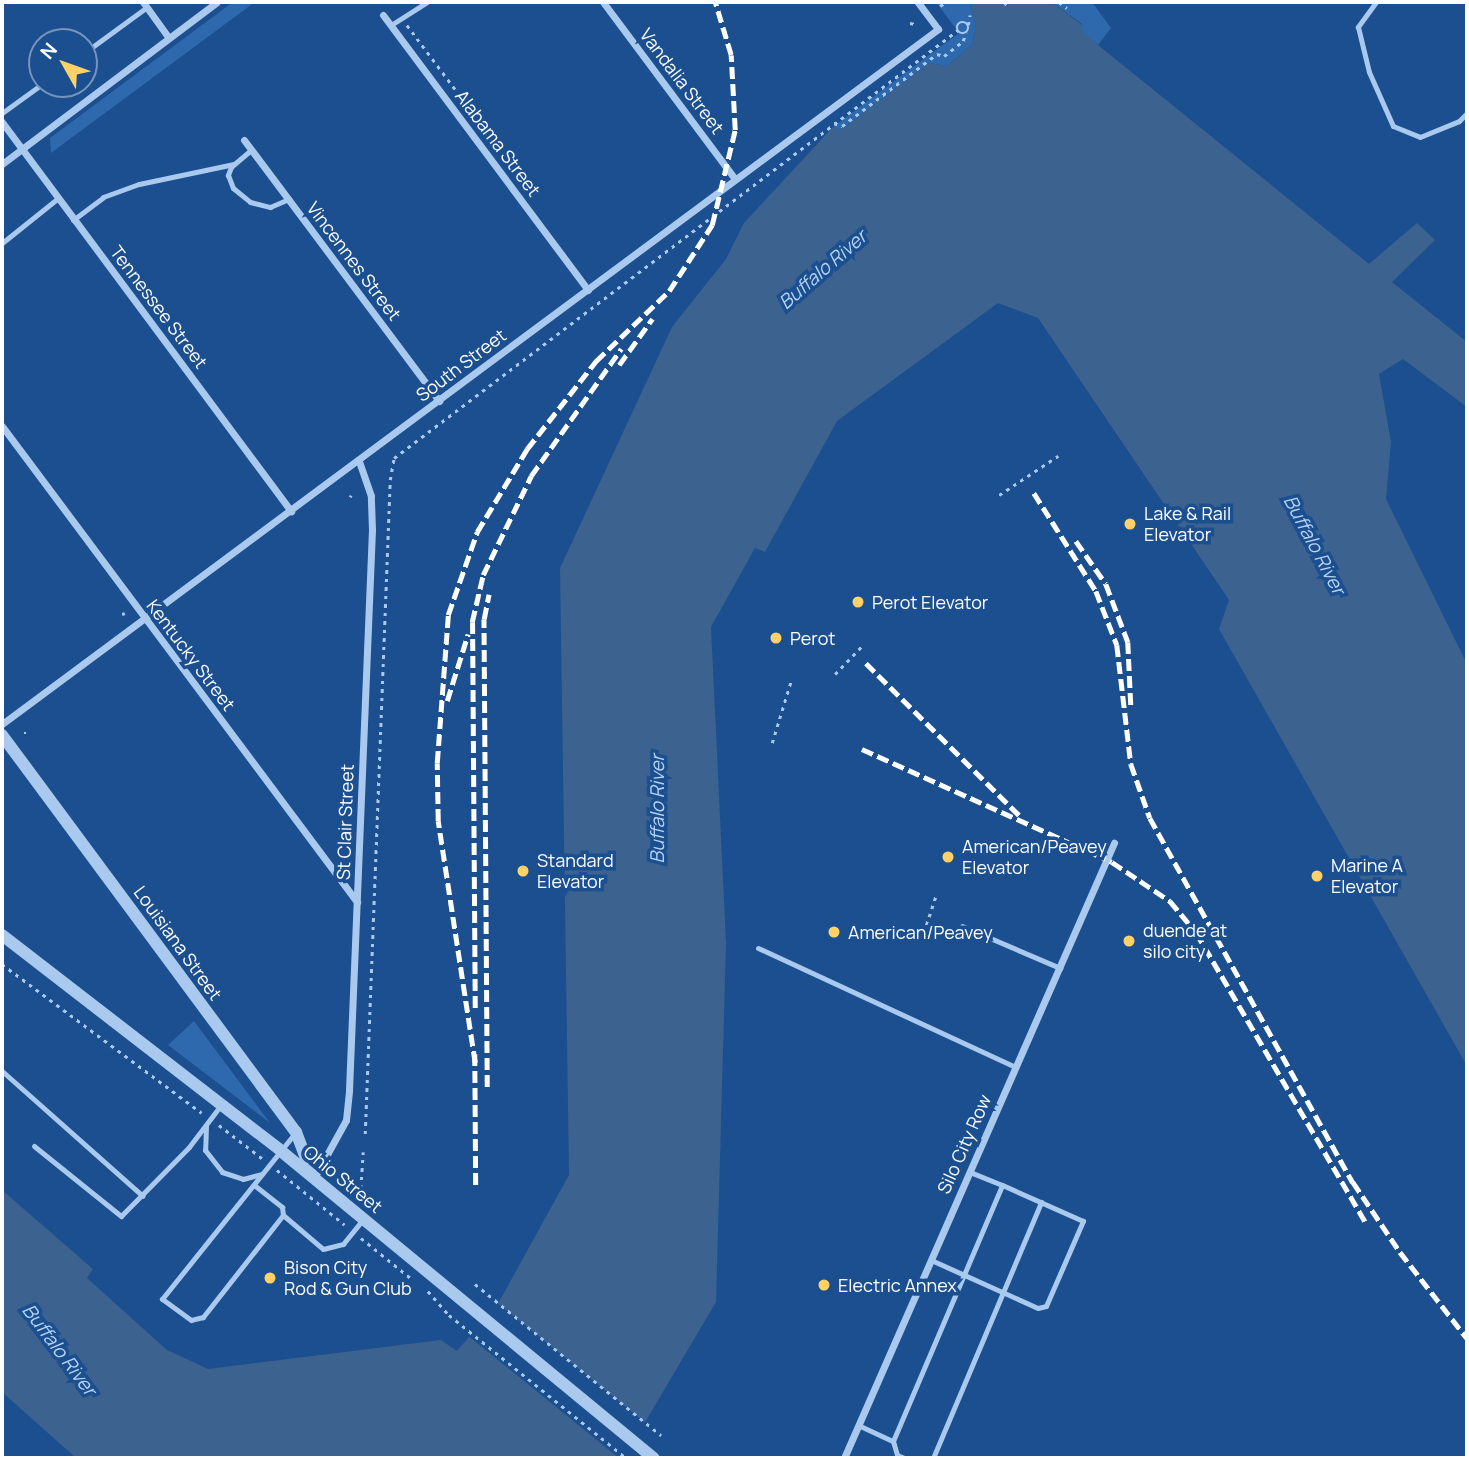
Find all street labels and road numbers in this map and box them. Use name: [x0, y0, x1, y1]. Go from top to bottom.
street label: Vandalia Street: [635, 24, 729, 138]
street label: Alabama Street: [451, 85, 545, 201]
street label: Vincennes Street: [302, 197, 406, 325]
street label: Tennessee Street: [106, 241, 212, 373]
street label: South Street: [412, 324, 510, 406]
street label: Kentucky Street: [142, 595, 240, 715]
street label: St Clair Street: [332, 764, 358, 880]
street label: Louisiana Street: [129, 882, 227, 1004]
street label: Silo City Row: [933, 1091, 995, 1197]
street label: Ohio Street: [299, 1141, 387, 1217]

